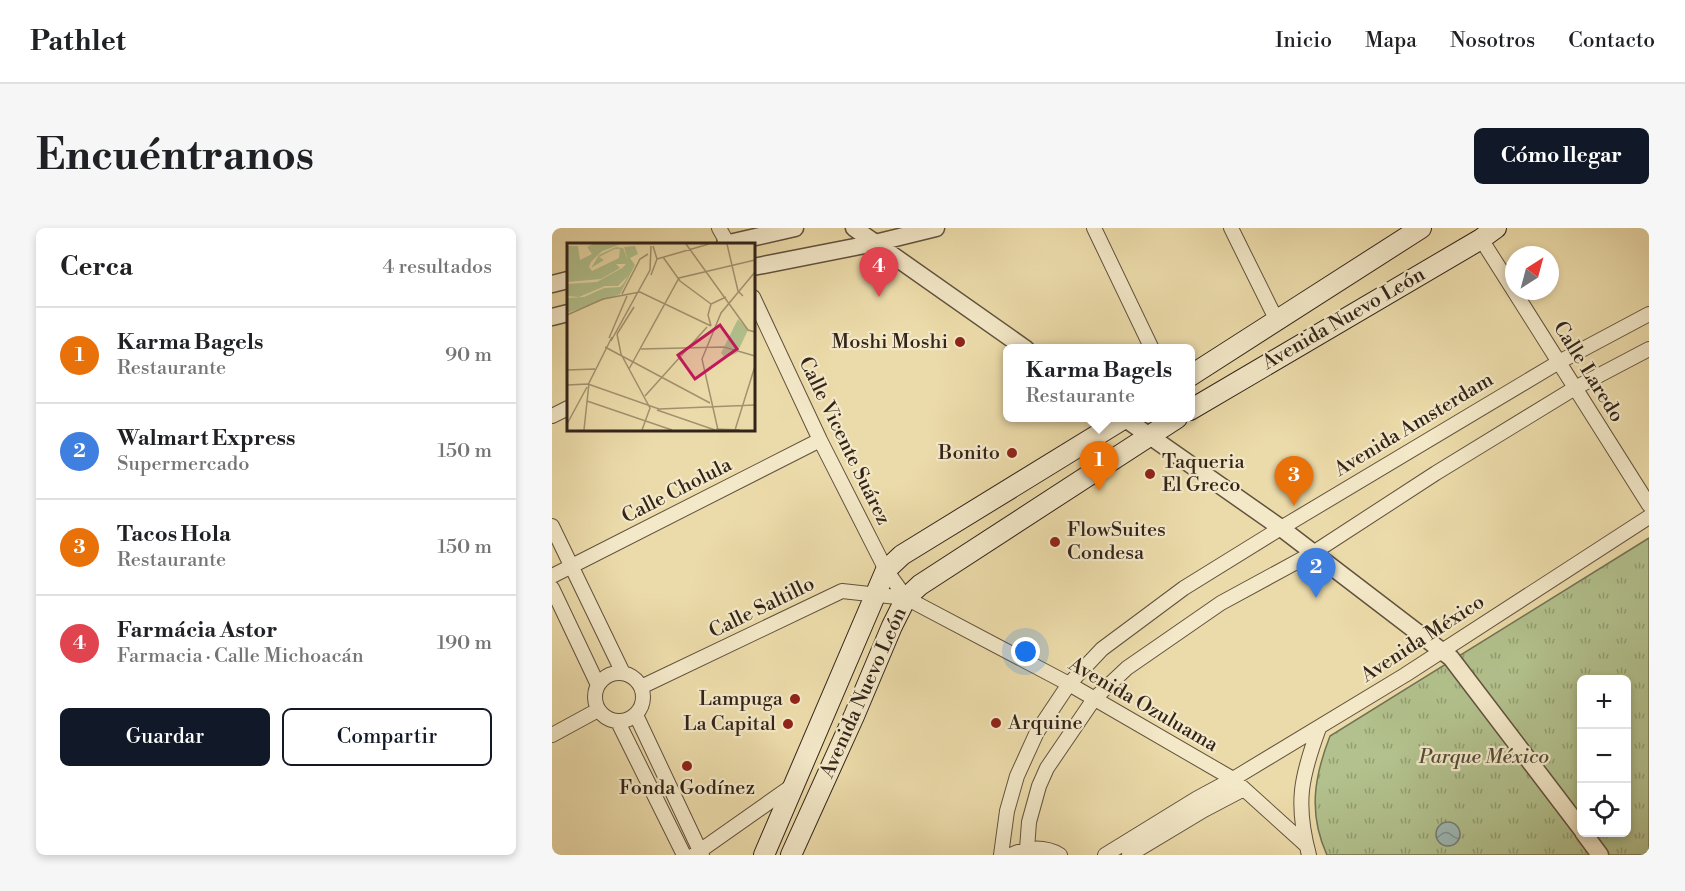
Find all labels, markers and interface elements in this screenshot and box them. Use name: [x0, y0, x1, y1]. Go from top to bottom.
text: Pathlet: [30, 24, 126, 59]
text: Inicio: [1275, 28, 1332, 54]
text: Mapa: [1365, 28, 1417, 54]
text: Nosotros: [1450, 28, 1535, 54]
text: Contacto: [1568, 28, 1655, 54]
button: Cómo llegar: [1474, 128, 1649, 184]
text: Encuéntranos: [36, 130, 314, 183]
inset map: [567, 243, 754, 430]
north arrow: [1505, 246, 1559, 300]
pin: 4: [860, 248, 898, 297]
text: Cerca: [60, 251, 133, 283]
text: 4 resultados: [382, 255, 492, 280]
street label: Avenida Nuevo León: [1257, 262, 1430, 376]
street label: Calle Laredo: [1547, 317, 1629, 427]
text: Karma Bagels: [117, 329, 263, 356]
place label: Moshi Moshi: [831, 330, 948, 355]
marker: Moshi Moshi: [953, 335, 967, 349]
text: 1: [75, 343, 84, 368]
text: 90 m: [445, 343, 492, 368]
popup: [1003, 344, 1195, 422]
street label: Calle Vicente Suárez: [792, 353, 896, 529]
text: Restaurante: [117, 356, 226, 381]
text: Karma Bagels: [1026, 357, 1172, 384]
street label: Avenida Amsterdam: [1329, 367, 1499, 483]
text: Restaurante: [1026, 384, 1135, 409]
text: Walmart Express: [117, 425, 295, 452]
text: 2: [73, 439, 86, 464]
text: 150 m: [437, 439, 492, 464]
place label: Bonito: [937, 441, 1000, 466]
pin: 1: [1080, 442, 1118, 491]
marker: Bonito: [1005, 446, 1019, 460]
place label: Taqueria El Greco: [1162, 450, 1246, 498]
text: Supermercado: [117, 452, 249, 477]
street label: Calle Cholula: [618, 452, 737, 529]
pin: 3: [1274, 456, 1314, 506]
marker: Taqueria El Greco: [1143, 467, 1157, 481]
place label: FlowSuites Condesa: [1067, 518, 1166, 566]
text: Tacos Hola: [117, 521, 231, 548]
text: 3: [73, 535, 86, 560]
text: 150 m: [437, 535, 492, 560]
marker: FlowSuites Condesa: [1048, 535, 1062, 549]
text: Restaurante: [117, 548, 226, 573]
pin: 2: [1296, 548, 1335, 598]
street label: Calle Saltillo: [705, 572, 819, 644]
street label: Avenida México: [1356, 590, 1490, 689]
street label: Avenida Nuevo León: [815, 604, 913, 783]
text: Farmácia Astor: [117, 617, 277, 644]
text: 4: [73, 631, 86, 656]
text: 190 m: [437, 631, 492, 656]
your location: [1011, 637, 1040, 666]
text: Farmacia · Calle Michoacán: [117, 644, 364, 669]
street label: Avenida Ozuluama: [1063, 652, 1223, 758]
map controls: [1577, 675, 1631, 837]
button: +: [1577, 675, 1631, 729]
place label: Lampuga: [699, 687, 784, 712]
marker: Lampuga: [788, 692, 802, 706]
button: Guardar: [60, 708, 270, 766]
button: Compartir: [282, 708, 492, 766]
place label: Arquine: [1007, 711, 1083, 736]
place label: La Capital: [683, 712, 776, 737]
marker: Arquine: [989, 716, 1003, 730]
marker: La Capital: [781, 717, 795, 731]
button: −: [1577, 729, 1631, 783]
park label: Parque México: [1418, 745, 1549, 770]
marker: Fonda Godínez: [680, 759, 694, 773]
place label: Fonda Godínez: [619, 776, 755, 801]
button: locate: [1577, 783, 1631, 837]

